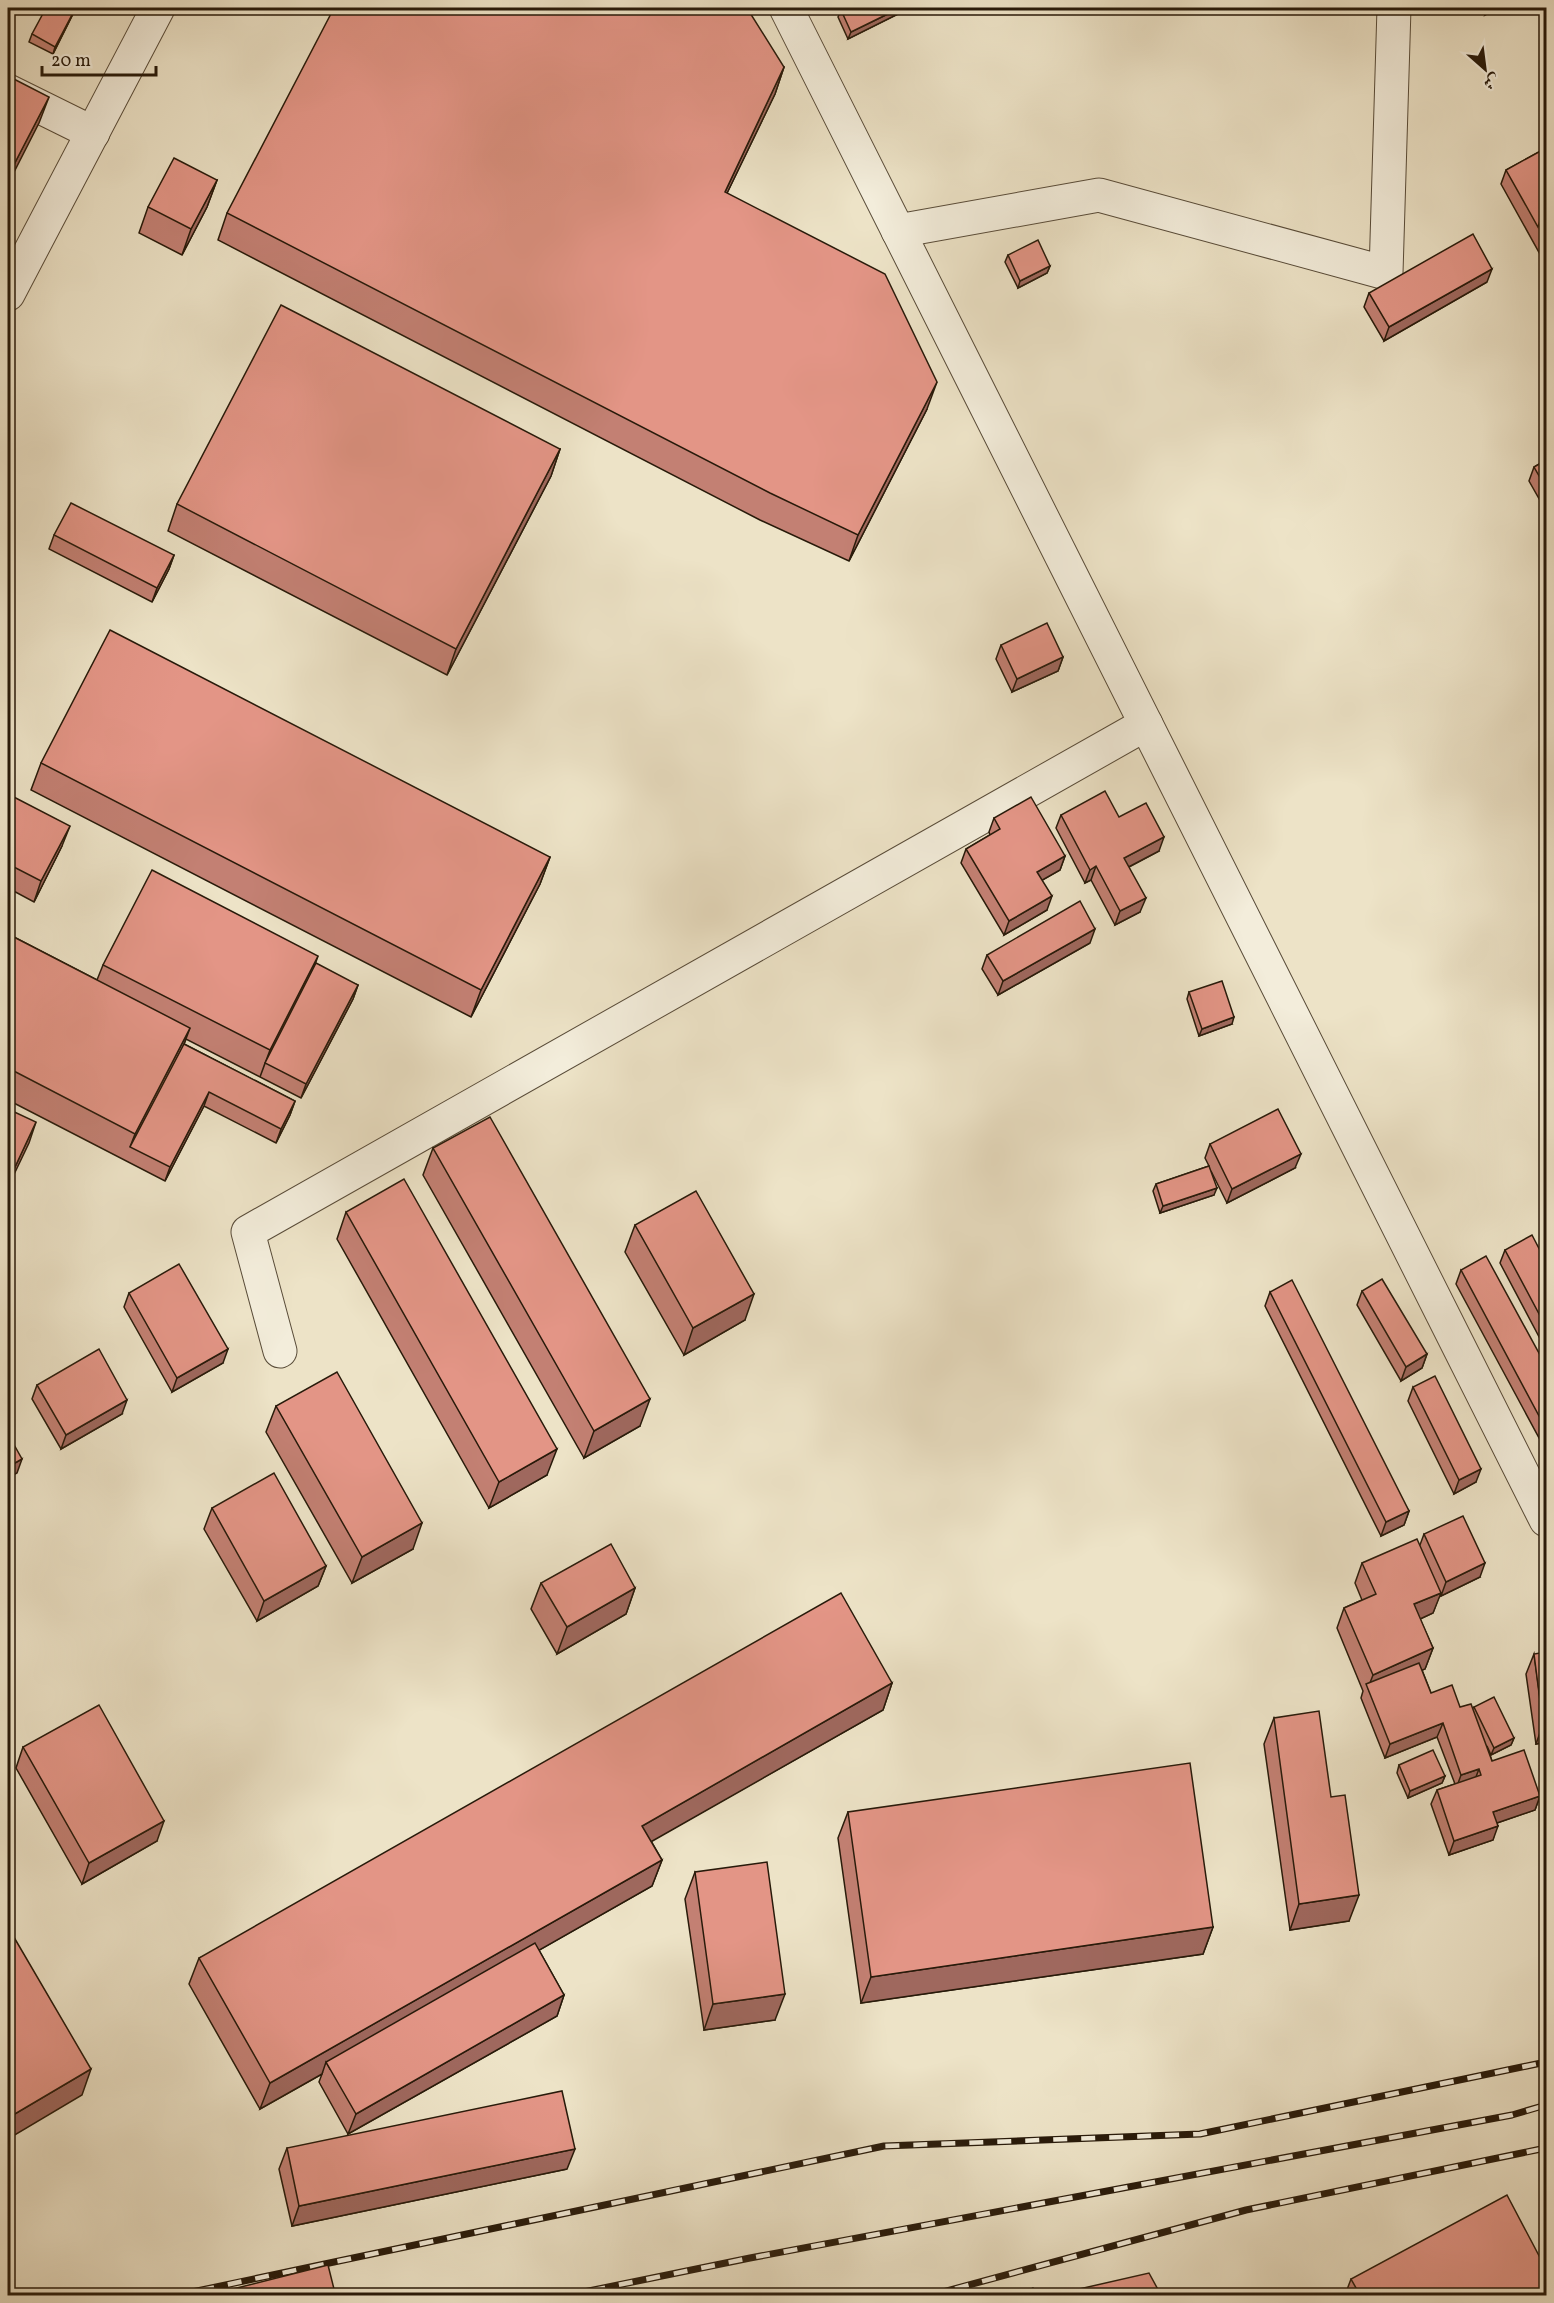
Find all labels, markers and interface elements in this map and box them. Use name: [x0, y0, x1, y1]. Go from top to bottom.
scale bar: [42, 39, 156, 77]
north arrow: [1455, 39, 1515, 99]
text: 20 m: [51, 49, 91, 74]
text: ش: [1479, 67, 1503, 94]

